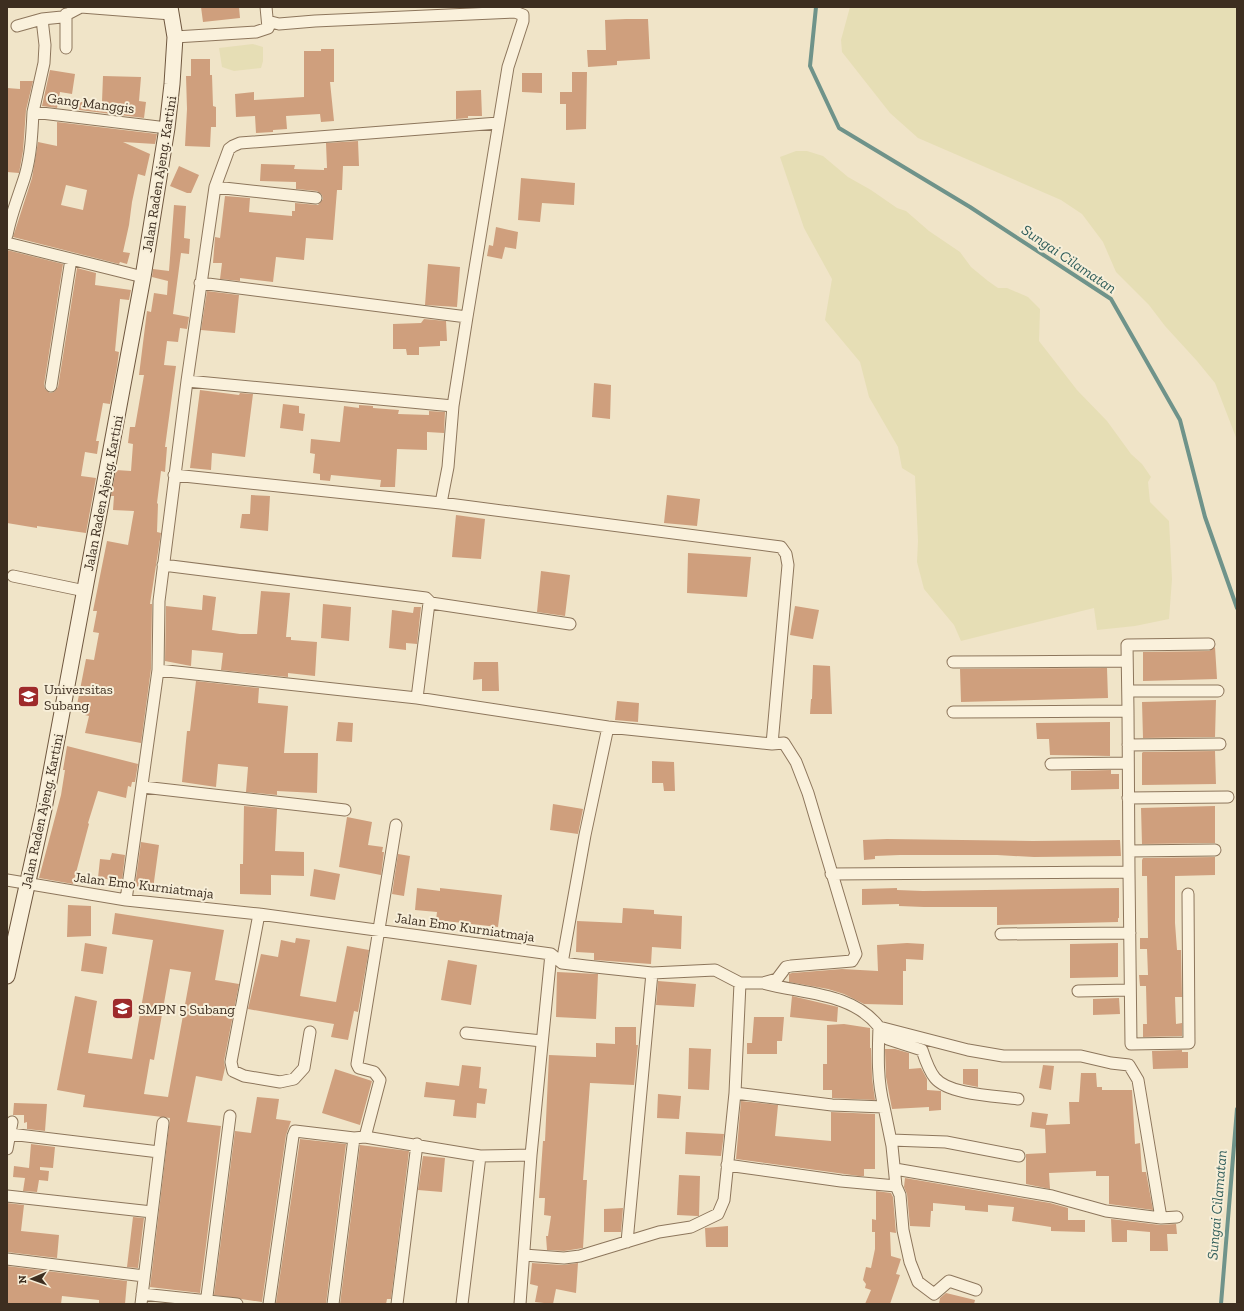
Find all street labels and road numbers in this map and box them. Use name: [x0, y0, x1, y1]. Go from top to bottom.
street label: Gang Manggis: [46, 90, 135, 117]
street label: Jalan Raden Ajeng. Kartini: [139, 95, 180, 254]
street label: Jalan Raden Ajeng. Kartini: [80, 414, 127, 572]
street label: Jalan Raden Ajeng. Kartini: [18, 732, 67, 890]
street label: Jalan Emo Kurniatmaja: [73, 868, 215, 903]
street label: Jalan Emo Kurniatmaja: [394, 909, 536, 946]

